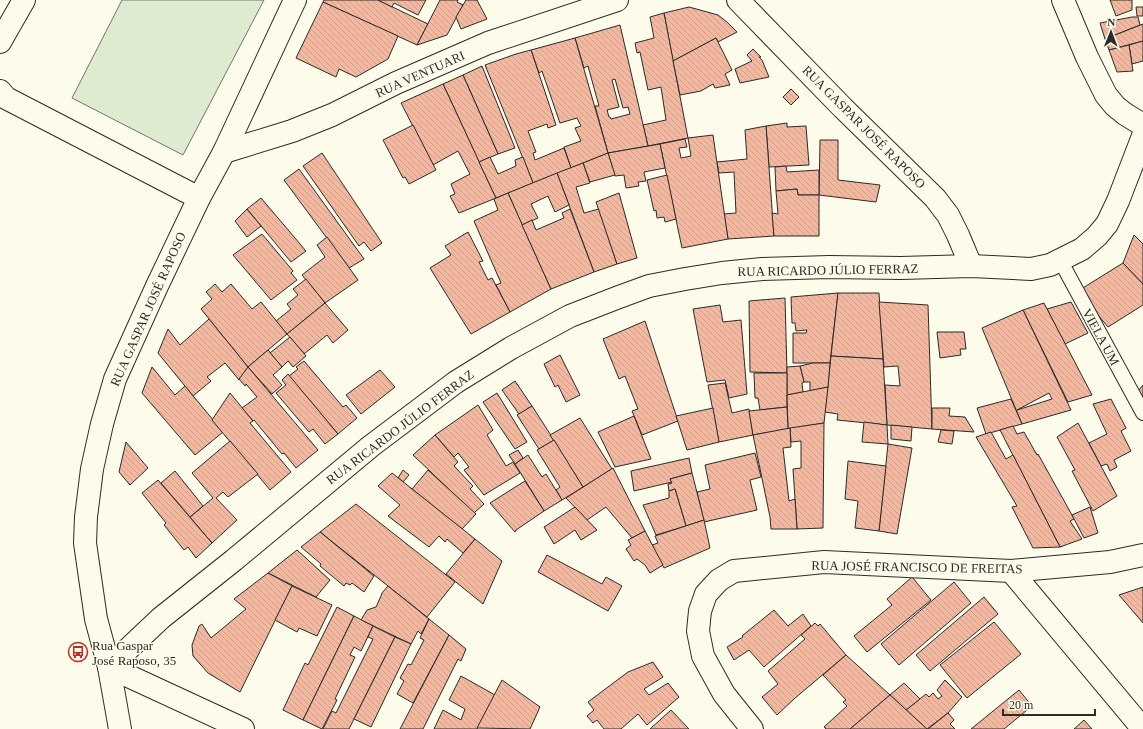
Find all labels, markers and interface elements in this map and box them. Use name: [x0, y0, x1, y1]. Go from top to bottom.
north arrow: [1091, 12, 1131, 52]
text: N: [1107, 16, 1115, 28]
street label: RUA VENTUARI: [373, 48, 467, 100]
street label: RUA GASPAR JOSÉ RAPOSO: [799, 62, 929, 192]
street label: RUA GASPAR JOSÉ RAPOSO: [107, 229, 189, 389]
street label: RUA RICARDO JÚLIO FERRAZ: [737, 261, 919, 279]
street label: VIELA UM: [1079, 306, 1123, 368]
street label: RUA RICARDO JÚLIO FERRAZ: [323, 367, 477, 487]
street label: RUA JOSÉ FRANCISCO DE FREITAS: [811, 558, 1023, 576]
place label: Rua Gaspar José Raposo, 35: [92, 638, 176, 668]
bus stop icon: Rua Gaspar José Raposo, 35: [67, 641, 89, 663]
scale bar: [1003, 691, 1095, 717]
text: 20 m: [1009, 698, 1034, 712]

